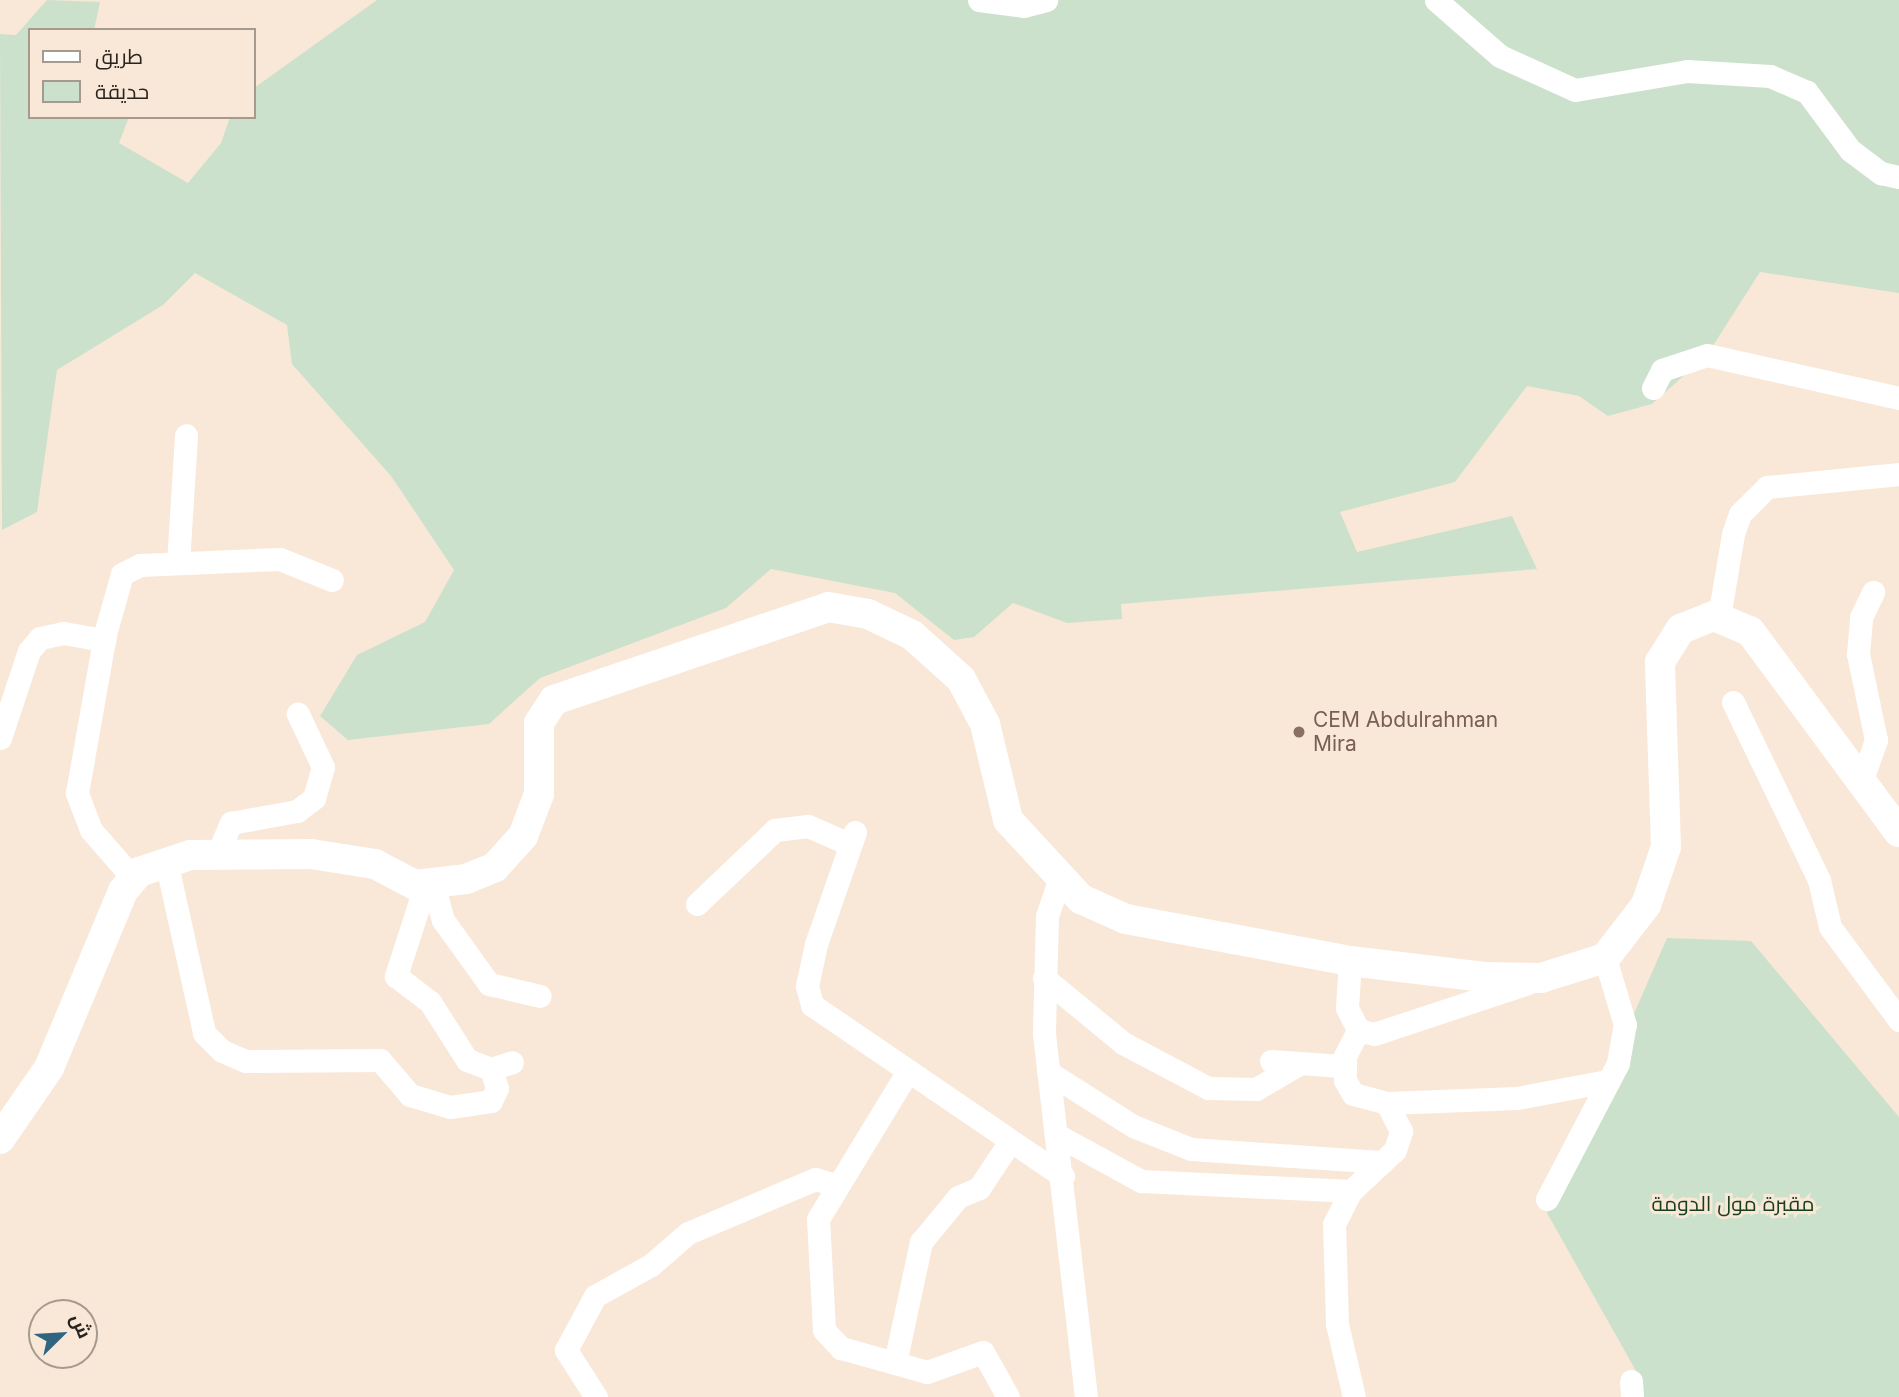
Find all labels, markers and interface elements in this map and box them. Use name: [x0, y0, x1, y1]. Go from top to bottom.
legend: [28, 28, 256, 119]
text: طريق: [95, 44, 143, 69]
text: حديقة: [95, 79, 149, 104]
place label: CEM Abdulrahman Mira: [1313, 707, 1498, 757]
marker: CEM Abdulrahman Mira: [1291, 724, 1307, 740]
park label: مقبرة مول الدومة: [1652, 1191, 1814, 1217]
north arrow: [28, 1299, 98, 1369]
text: ش: [65, 1310, 96, 1342]

